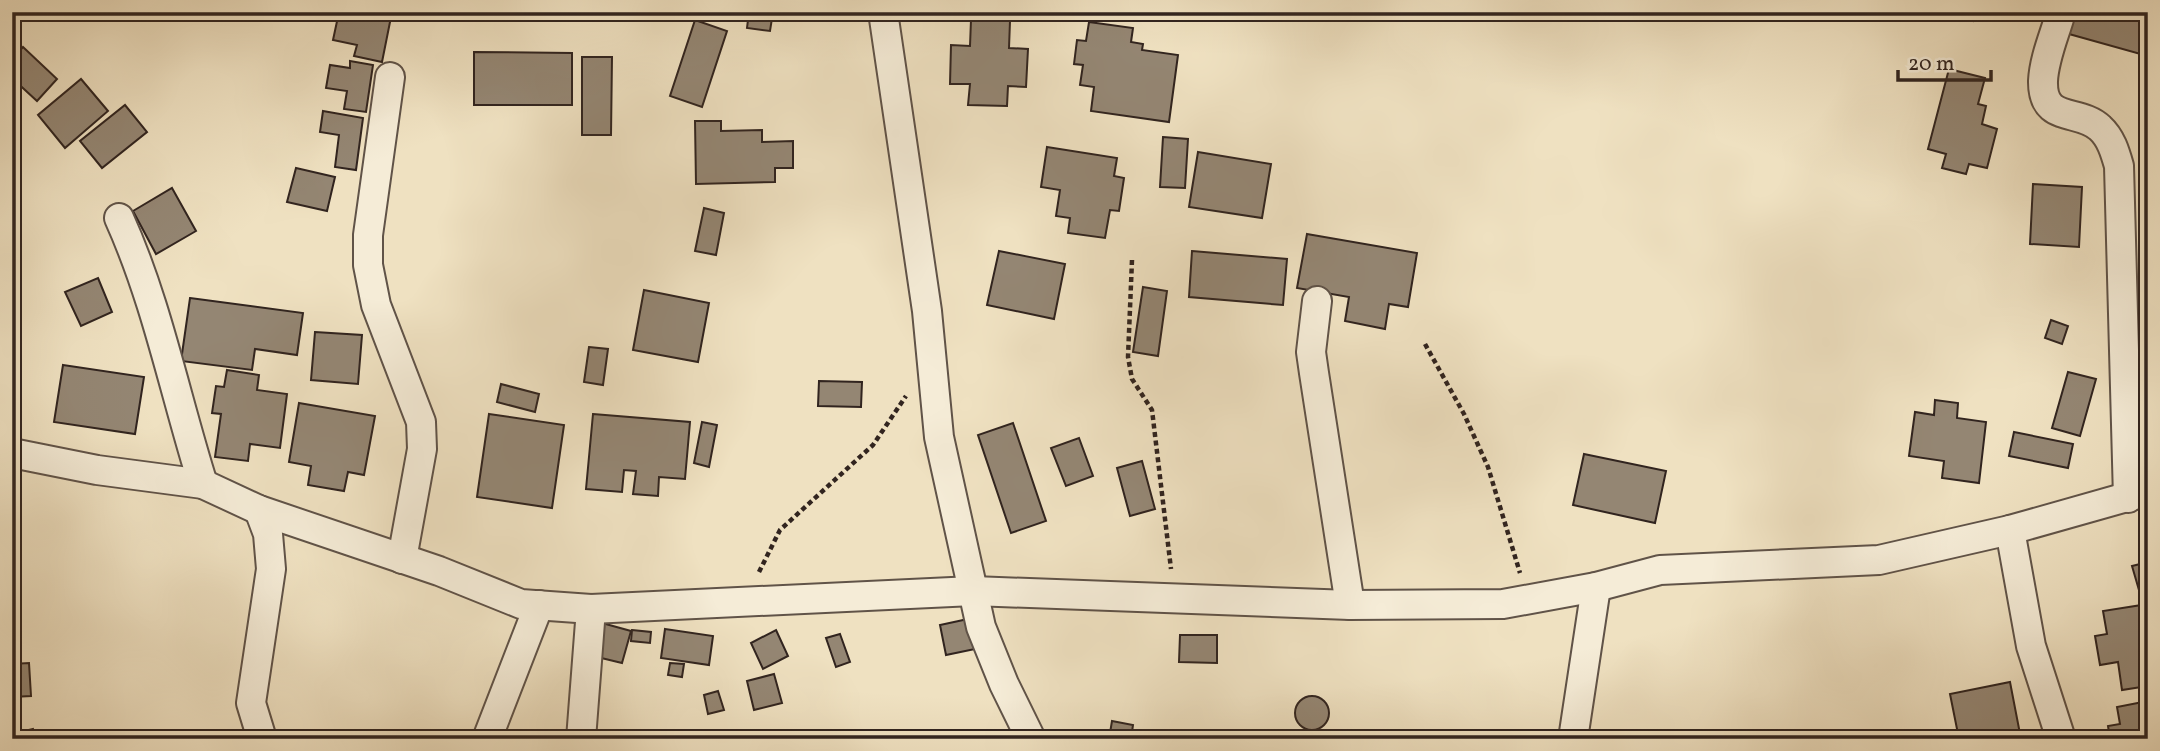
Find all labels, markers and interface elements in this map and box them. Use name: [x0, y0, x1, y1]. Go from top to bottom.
scale bar: [1898, 38, 1990, 82]
text: 20 m: [1908, 50, 1954, 79]

